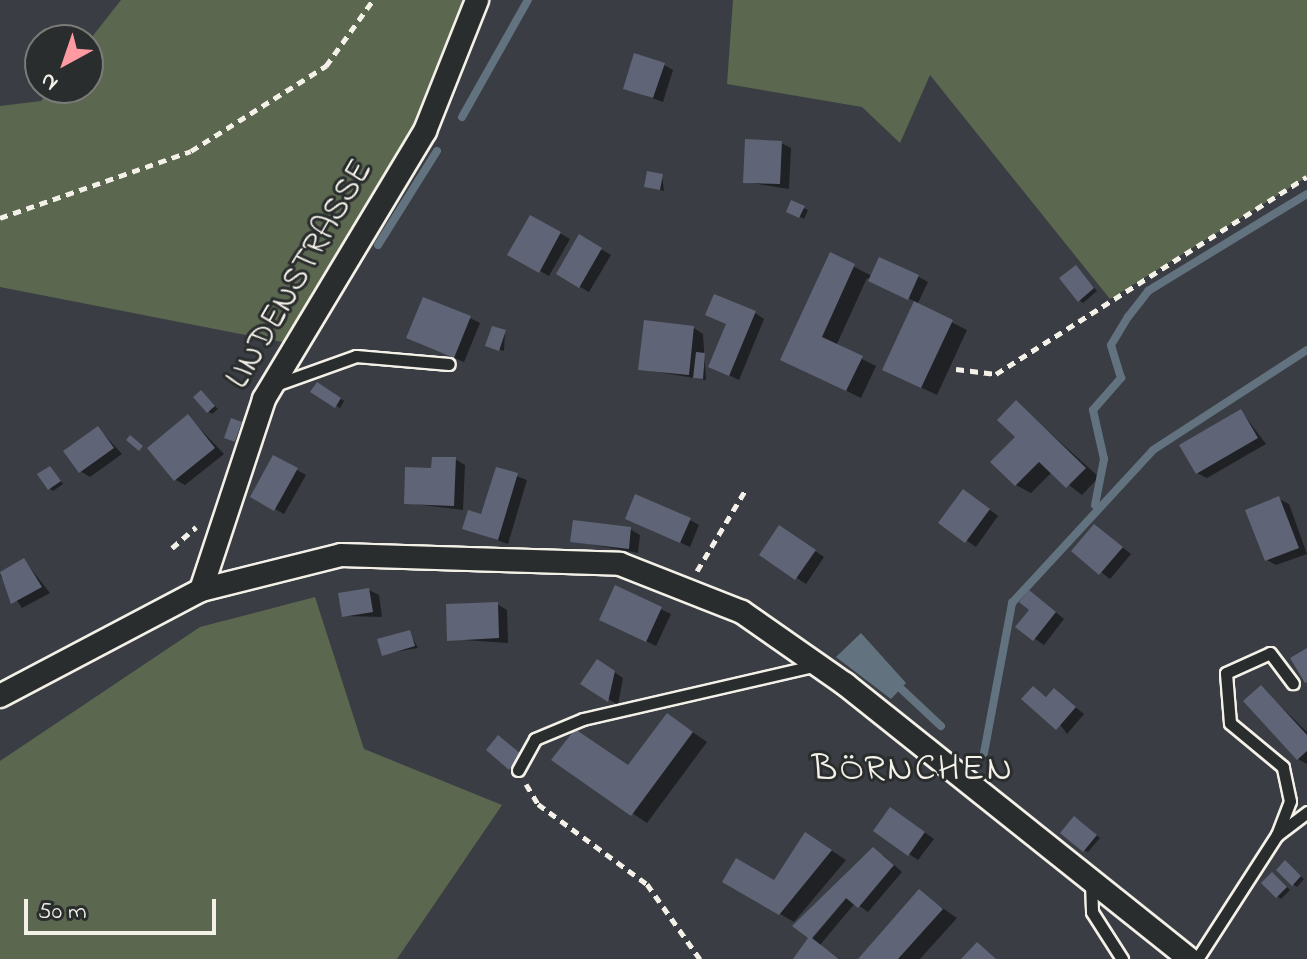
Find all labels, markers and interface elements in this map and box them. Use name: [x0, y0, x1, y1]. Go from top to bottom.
north arrow: [24, 24, 104, 104]
text: N: [34, 64, 66, 98]
street label: LINDENSTRASSE: [219, 153, 383, 397]
district label: BÖRNCHEN: [812, 748, 1014, 794]
scale bar: [28, 883, 220, 933]
text: 50 m: [38, 895, 87, 930]

